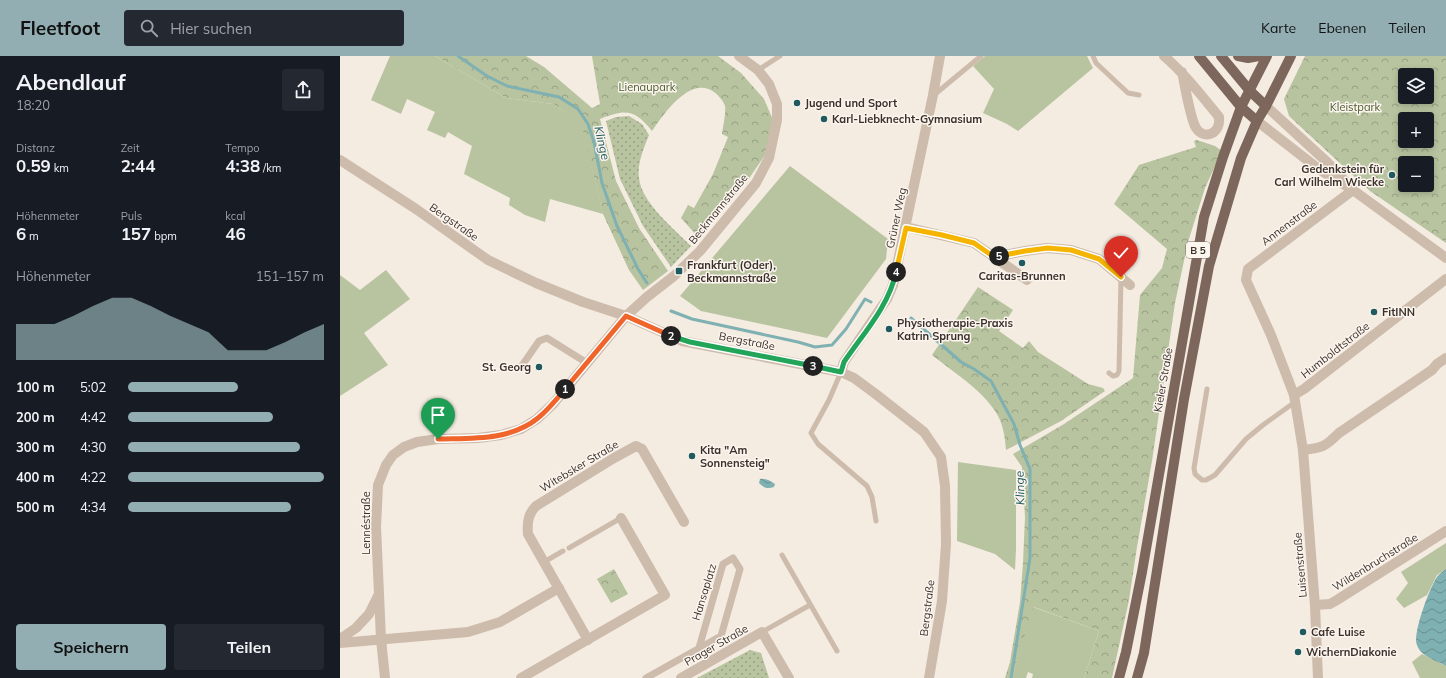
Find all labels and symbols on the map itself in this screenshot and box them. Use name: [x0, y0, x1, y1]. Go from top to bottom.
park label: Lienaupark: [619, 80, 676, 94]
place label: Jugend und Sport: [805, 96, 897, 110]
marker: Jugend und Sport: [792, 98, 802, 108]
park label: Kleistpark: [1330, 100, 1380, 114]
place label: Karl-Liebknecht-Gymnasium: [832, 112, 982, 126]
marker: Karl-Liebknecht-Gymnasium: [819, 114, 829, 124]
water label: Klinge: [591, 125, 614, 162]
place label: Gedenkstein für Carl Wilhelm Wiecke: [1274, 162, 1385, 189]
marker: Gedenkstein für Carl Wilhelm Wiecke: [1387, 170, 1397, 180]
street label: Beckmannstraße: [685, 171, 751, 247]
street label: Grüner Weg: [883, 186, 909, 250]
street label: Annenstraße: [1258, 197, 1320, 248]
street label: Bergstraße: [427, 200, 481, 244]
pin: [1104, 236, 1138, 277]
road number: B 5: [1186, 242, 1210, 258]
pin: 5: [989, 246, 1009, 266]
place label: Frankfurt (Oder), Beckmannstraße: [687, 258, 776, 285]
marker: Caritas-Brunnen: [1017, 258, 1027, 268]
pin: 4: [886, 262, 906, 282]
marker: Frankfurt (Oder), Beckmannstraße: [674, 266, 684, 276]
place label: Caritas-Brunnen: [978, 269, 1066, 283]
place label: FitINN: [1382, 305, 1415, 319]
marker: FitINN: [1369, 307, 1379, 317]
place label: Physiotherapie-Praxis Katrin Sprung: [897, 316, 1013, 343]
street label: Humboldtstraße: [1298, 319, 1372, 381]
marker: Physiotherapie-Praxis Katrin Sprung: [884, 324, 894, 334]
pin: 2: [661, 326, 681, 346]
street label: Bergstraße: [718, 329, 776, 353]
street label: Kieler Straße: [1150, 347, 1176, 413]
pin: 3: [803, 356, 823, 376]
place label: St. Georg: [482, 360, 531, 374]
marker: St. Georg: [534, 362, 544, 372]
pin: 1: [555, 379, 575, 399]
pin: [421, 398, 455, 439]
street label: Witebsker Straße: [537, 437, 621, 495]
place label: Kita "Am Sonnensteig": [700, 443, 770, 470]
marker: Kita "Am Sonnensteig": [687, 451, 697, 461]
water label: Klinge: [1011, 470, 1028, 505]
street label: Lennéstraße: [359, 491, 373, 555]
street label: Wildenbruchstraße: [1330, 530, 1420, 594]
street label: Luisenstraße: [1290, 532, 1310, 598]
street label: Hansaplatz: [689, 562, 719, 622]
street label: Bergstraße: [917, 579, 937, 637]
street label: Prager Straße: [682, 621, 750, 669]
place label: Cafe Luise: [1311, 625, 1365, 639]
marker: Cafe Luise: [1298, 627, 1308, 637]
place label: WichernDiakonie: [1306, 645, 1396, 659]
marker: WichernDiakonie: [1293, 647, 1303, 657]

